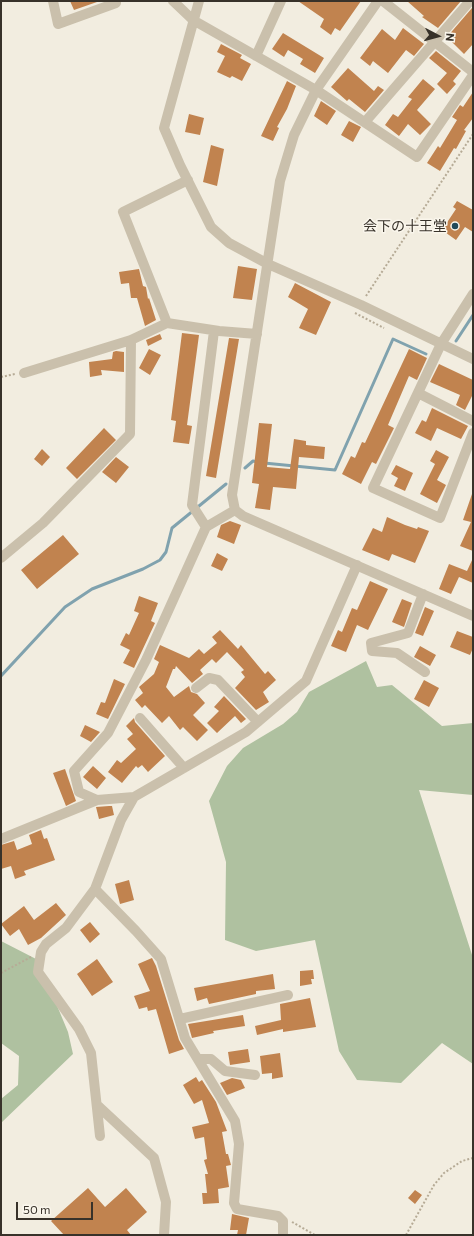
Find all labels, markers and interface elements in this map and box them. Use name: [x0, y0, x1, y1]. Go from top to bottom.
north arrow: [418, 16, 458, 56]
text: N: [444, 33, 457, 42]
place label: 会下の十王堂: [363, 218, 447, 234]
marker: 会下の十王堂: [450, 221, 460, 231]
scale bar: [18, 1194, 95, 1220]
text: 50 m: [23, 1202, 51, 1216]

